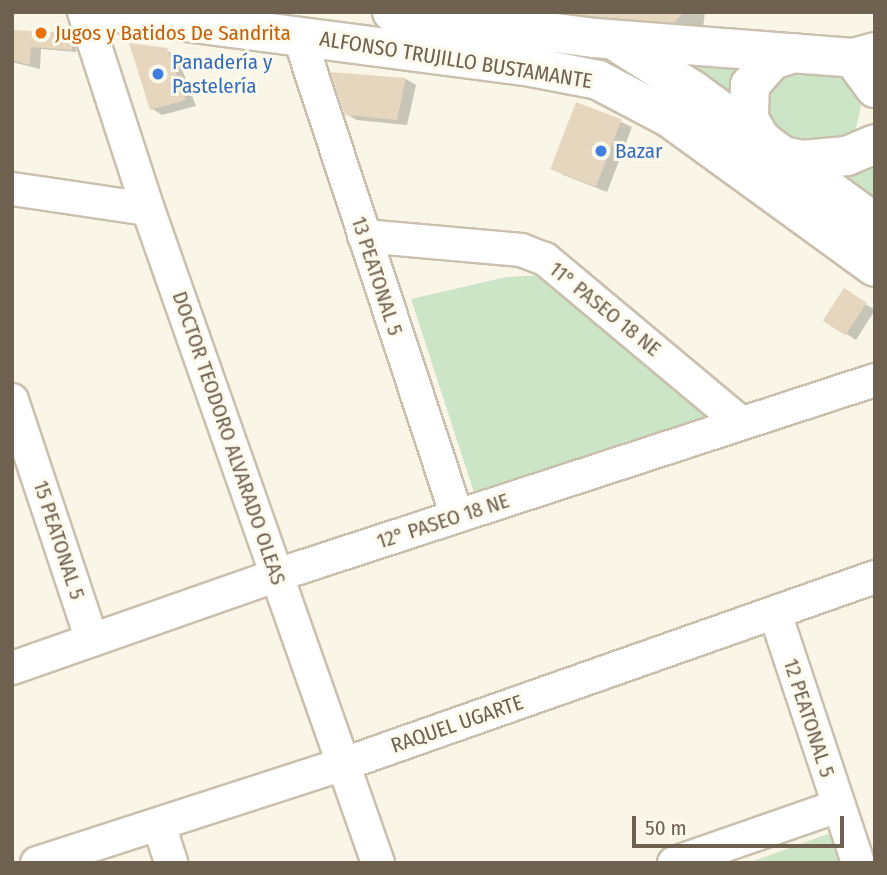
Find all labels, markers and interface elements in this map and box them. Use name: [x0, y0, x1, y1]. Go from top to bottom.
place label: Jugos y Batidos De Sandrita: [55, 20, 291, 46]
marker: Jugos y Batidos De Sandrita: [33, 25, 49, 41]
street label: ALFONSO TRUJILLO BUSTAMANTE: [318, 26, 594, 94]
place label: Panadería y Pastelería: [172, 49, 272, 99]
marker: Panadería y Pastelería: [150, 66, 166, 82]
place label: Bazar: [615, 138, 662, 164]
marker: Bazar: [593, 143, 609, 159]
street label: 13 PEATONAL 5: [346, 213, 408, 339]
street label: 11° PASEO 18 NE: [544, 256, 666, 362]
street label: DOCTOR TEODORO ALVARADO OLEAS: [167, 288, 291, 588]
street label: 15 PEATONAL 5: [28, 477, 90, 603]
street label: 12° PASEO 18 NE: [374, 488, 512, 554]
street label: 12 PEATONAL 5: [778, 656, 840, 780]
street label: RAQUEL UGARTE: [388, 690, 526, 758]
scale bar: [635, 802, 847, 846]
text: 50 m: [645, 815, 687, 841]

